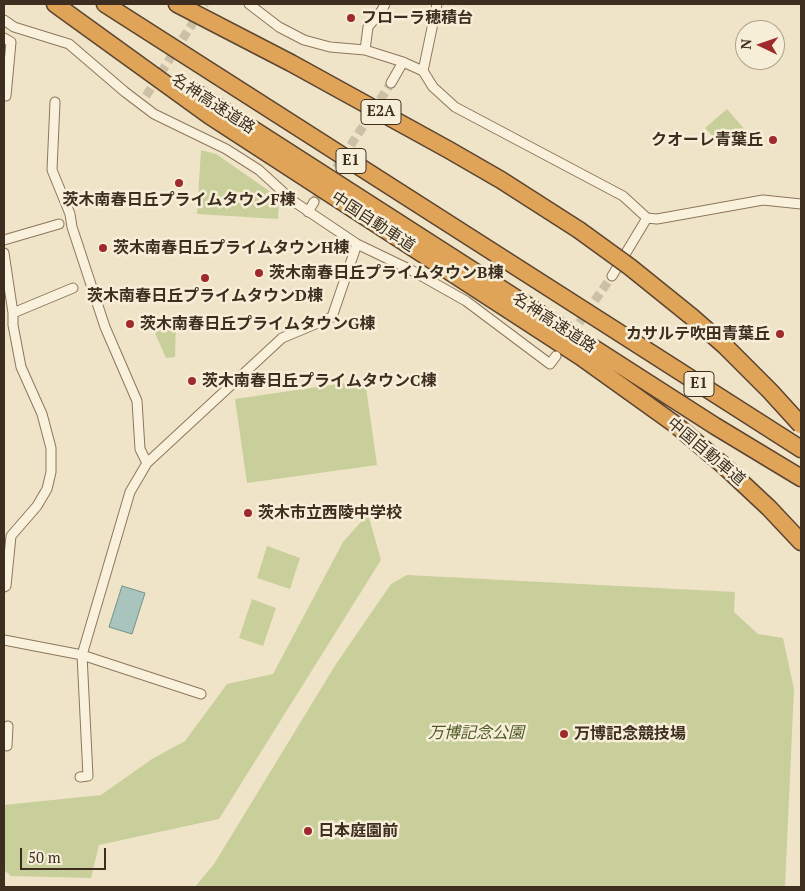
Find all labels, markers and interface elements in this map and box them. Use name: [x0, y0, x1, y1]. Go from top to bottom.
place label: フローラ穂積台: [361, 8, 473, 28]
marker: フローラ穂積台: [345, 12, 357, 24]
north arrow: [735, 20, 785, 70]
text: N: [736, 38, 755, 50]
street label: 名神高速道路: [168, 70, 258, 138]
road number: E2A: [361, 100, 401, 124]
place label: クオーレ青葉丘: [651, 130, 763, 150]
marker: クオーレ青葉丘: [767, 134, 779, 146]
road number: E1: [336, 148, 366, 174]
marker: 茨木南春日丘プライムタウンF棟: [173, 177, 185, 189]
street label: 中国自動車道: [328, 188, 418, 256]
place label: 茨木南春日丘プライムタウンF棟: [62, 190, 296, 210]
place label: 茨木南春日丘プライムタウンH棟: [113, 238, 349, 258]
marker: 茨木南春日丘プライムタウンH棟: [97, 242, 109, 254]
place label: 茨木南春日丘プライムタウンB棟: [269, 263, 503, 283]
marker: 茨木南春日丘プライムタウンB棟: [253, 267, 265, 279]
marker: 茨木南春日丘プライムタウンD棟: [199, 272, 211, 284]
place label: 茨木南春日丘プライムタウンD棟: [87, 286, 323, 306]
street label: 名神高速道路: [509, 289, 599, 357]
place label: 茨木南春日丘プライムタウンG棟: [140, 314, 375, 334]
marker: 茨木南春日丘プライムタウンG棟: [124, 318, 136, 330]
place label: カサルテ吹田青葉丘: [626, 324, 770, 344]
marker: カサルテ吹田青葉丘: [774, 328, 786, 340]
place label: 茨木南春日丘プライムタウンC棟: [202, 371, 436, 391]
road number: E1: [684, 372, 714, 396]
marker: 茨木南春日丘プライムタウンC棟: [186, 375, 198, 387]
street label: 中国自動車道: [663, 414, 749, 490]
place label: 茨木市立西陵中学校: [258, 503, 402, 523]
marker: 茨木市立西陵中学校: [242, 507, 254, 519]
park label: 万博記念公園: [428, 723, 524, 743]
place label: 万博記念競技場: [574, 724, 686, 744]
marker: 万博記念競技場: [558, 728, 570, 740]
place label: 日本庭園前: [318, 821, 398, 841]
marker: 日本庭園前: [302, 825, 314, 837]
scale bar: [22, 838, 109, 870]
text: 50 m: [28, 847, 61, 867]

